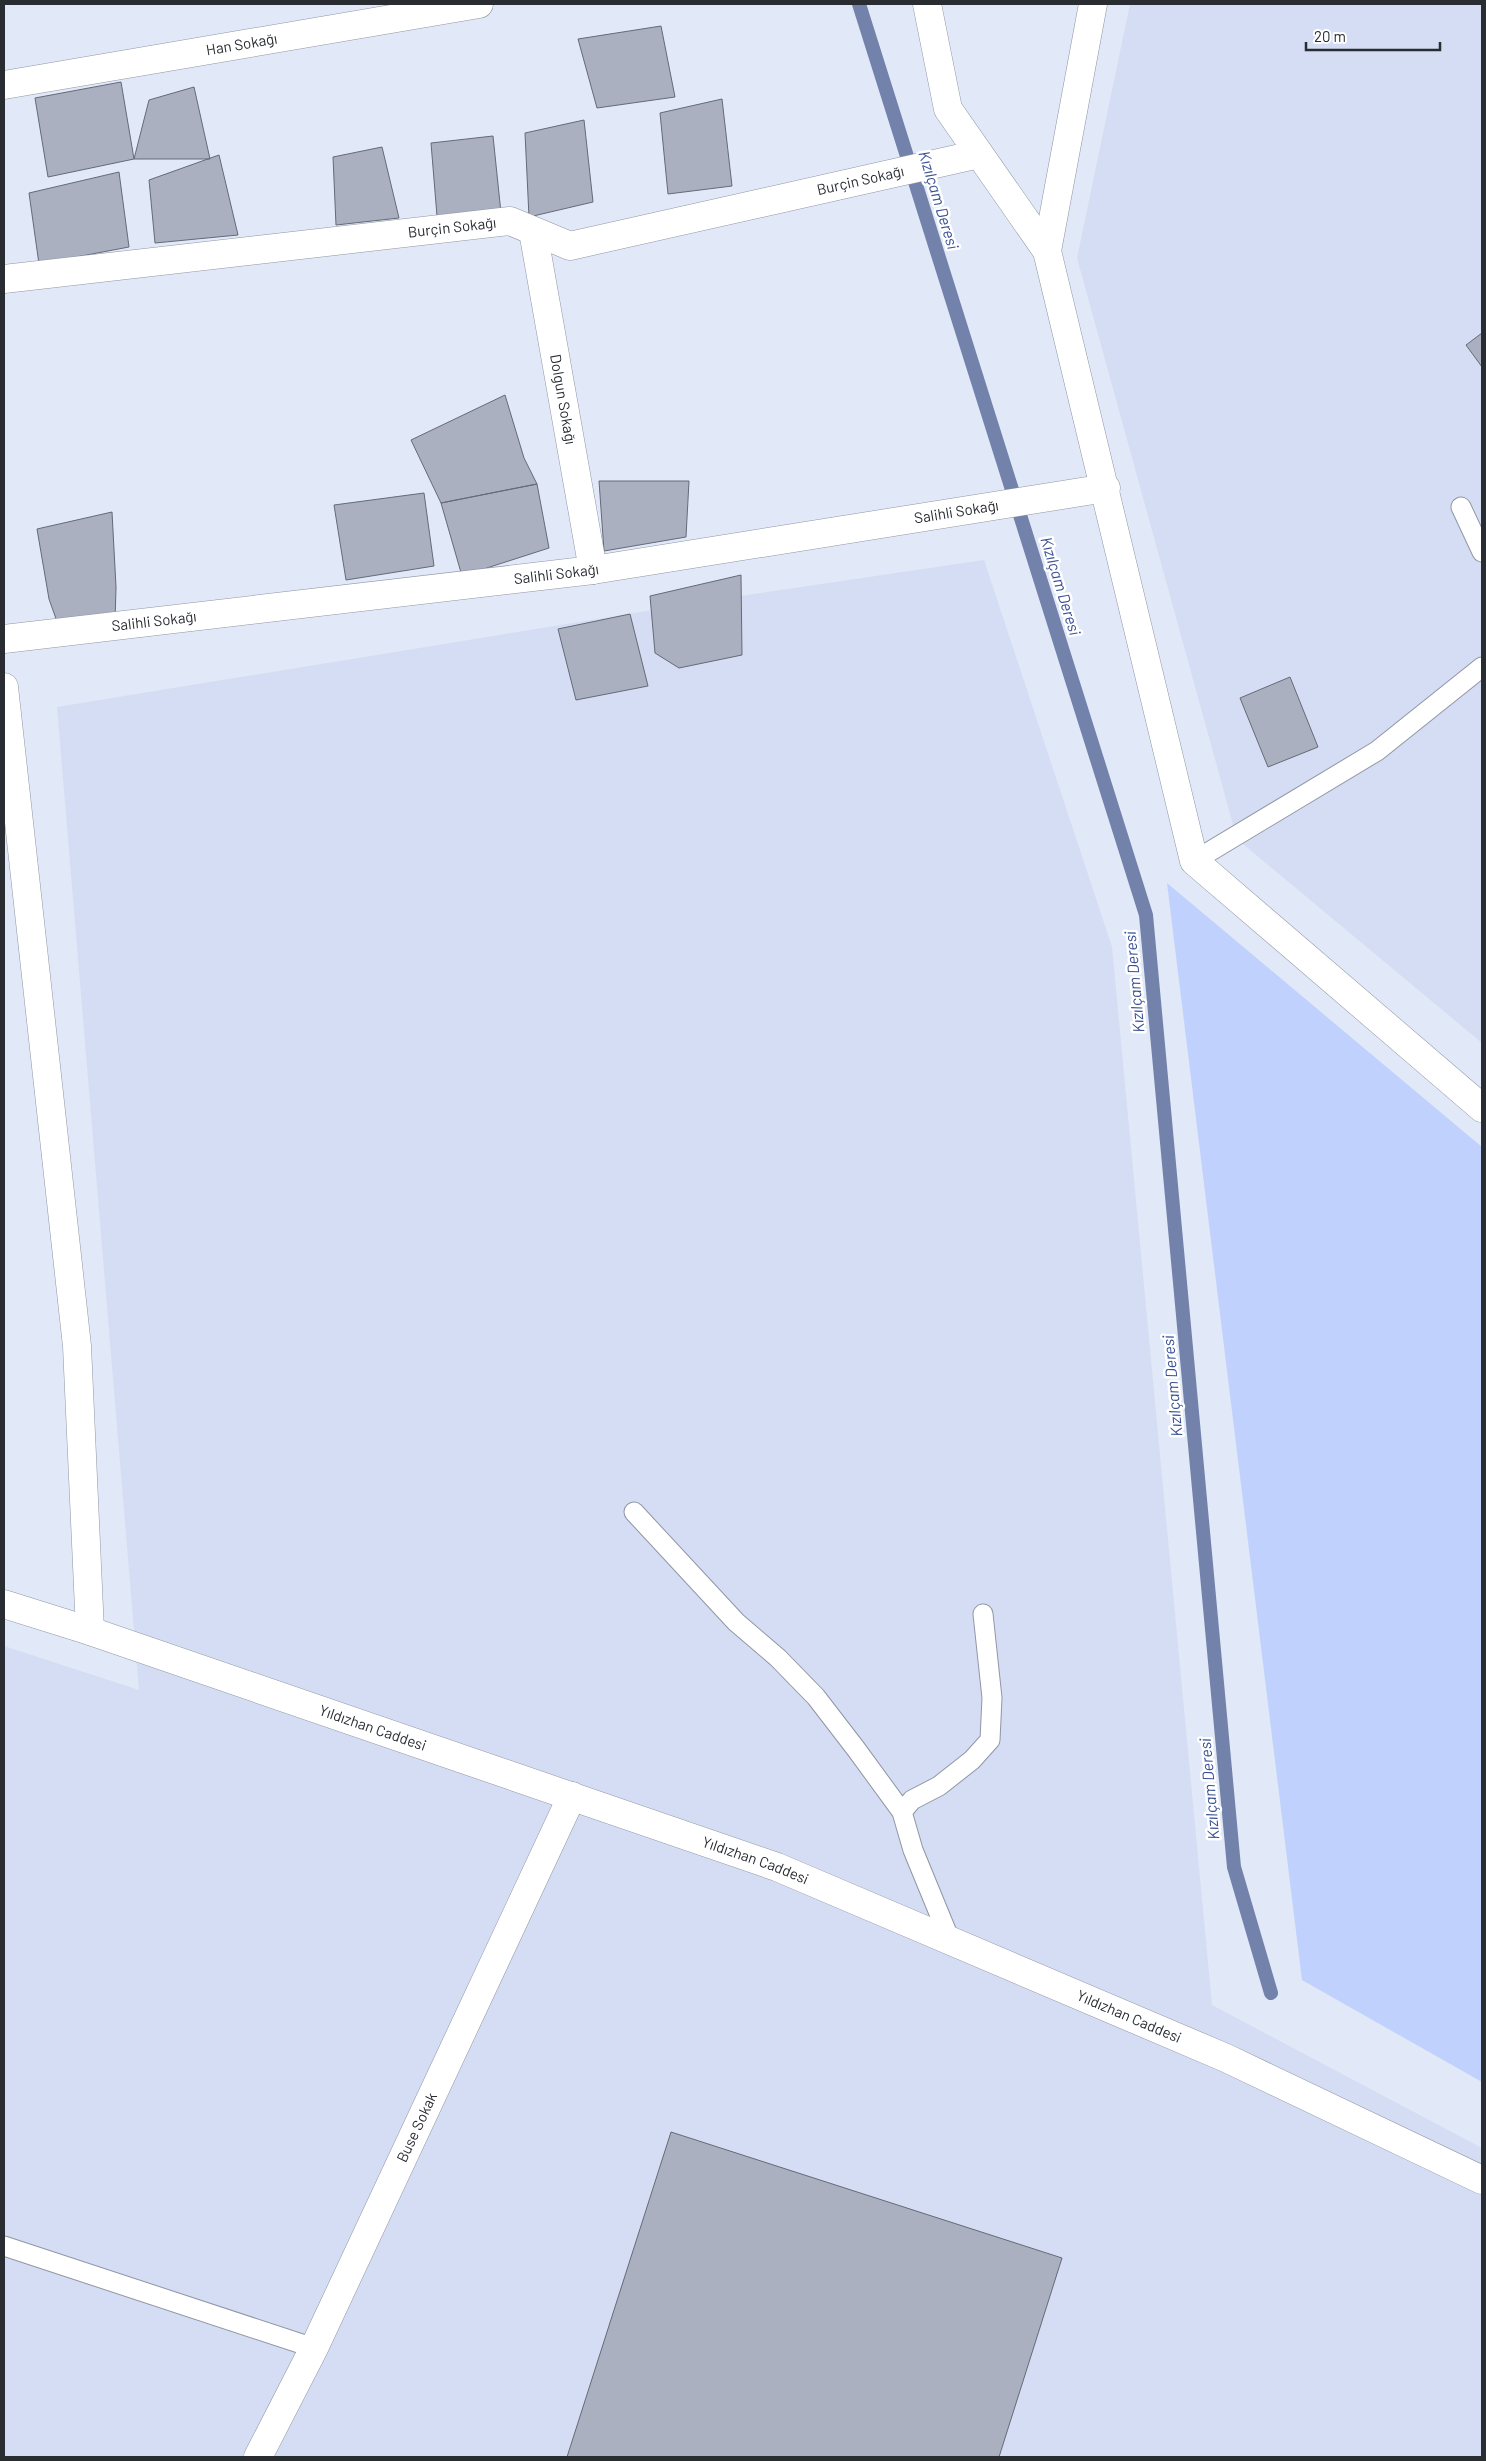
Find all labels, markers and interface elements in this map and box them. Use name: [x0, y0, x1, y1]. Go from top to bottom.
scale bar: [1306, 20, 1440, 52]
text: 20 m: [1314, 27, 1346, 45]
street label: Han Sokağı: [204, 29, 278, 58]
water label: Kızılçam Deresi: [915, 148, 963, 251]
street label: Burçin Sokağı: [815, 161, 905, 198]
street label: Burçin Sokağı: [407, 213, 497, 241]
street label: Dolgun Sokağı: [547, 353, 581, 446]
street label: Salihli Sokağı: [913, 495, 1000, 527]
water label: Kızılçam Deresi: [1037, 534, 1085, 637]
street label: Salihli Sokağı: [513, 559, 600, 587]
street label: Salihli Sokağı: [110, 607, 197, 634]
water label: Kızılçam Deresi: [1120, 930, 1147, 1034]
water label: Kızılçam Deresi: [1158, 1334, 1185, 1438]
street label: Yıldızhan Caddesi: [317, 1700, 429, 1754]
water label: Kızılçam Deresi: [1195, 1737, 1222, 1841]
street label: Yıldızhan Caddesi: [700, 1832, 812, 1887]
street label: Yıldızhan Caddesi: [1074, 1986, 1184, 2046]
street label: Buse Sokak: [392, 2089, 440, 2165]

